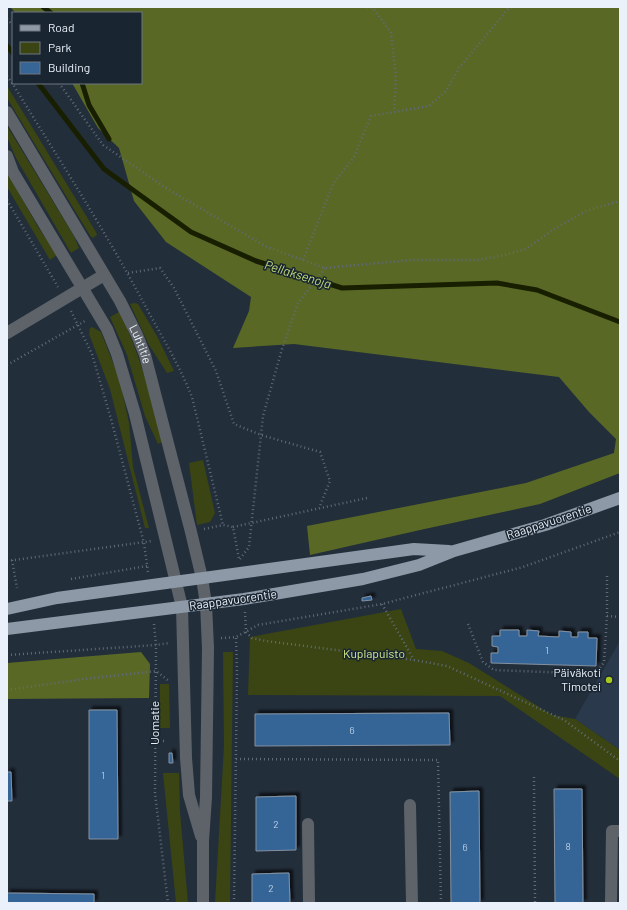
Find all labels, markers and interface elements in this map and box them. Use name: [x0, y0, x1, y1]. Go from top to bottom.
legend: [12, 12, 142, 84]
text: Road: [48, 20, 75, 34]
text: Park: [48, 40, 72, 54]
text: Building: [48, 60, 90, 74]
water label: Pellaksenoja: [263, 256, 334, 292]
street label: Luhtitie: [127, 322, 155, 365]
street label: Raappavuorentie: [504, 501, 593, 541]
street label: Raappavuorentie: [188, 586, 278, 612]
house number: 1: [545, 644, 549, 656]
park label: Kuplapuisto: [343, 646, 405, 660]
place label: Päiväkoti Timotei: [553, 665, 601, 693]
marker: Päiväkoti Timotei: [604, 675, 614, 685]
street label: Uomatie: [147, 701, 161, 745]
house number: 6: [349, 724, 355, 736]
house number: 1: [101, 769, 105, 781]
house number: 2: [273, 818, 279, 830]
house number: 8: [565, 840, 571, 852]
house number: 6: [462, 841, 468, 853]
house number: 2: [268, 882, 274, 894]

